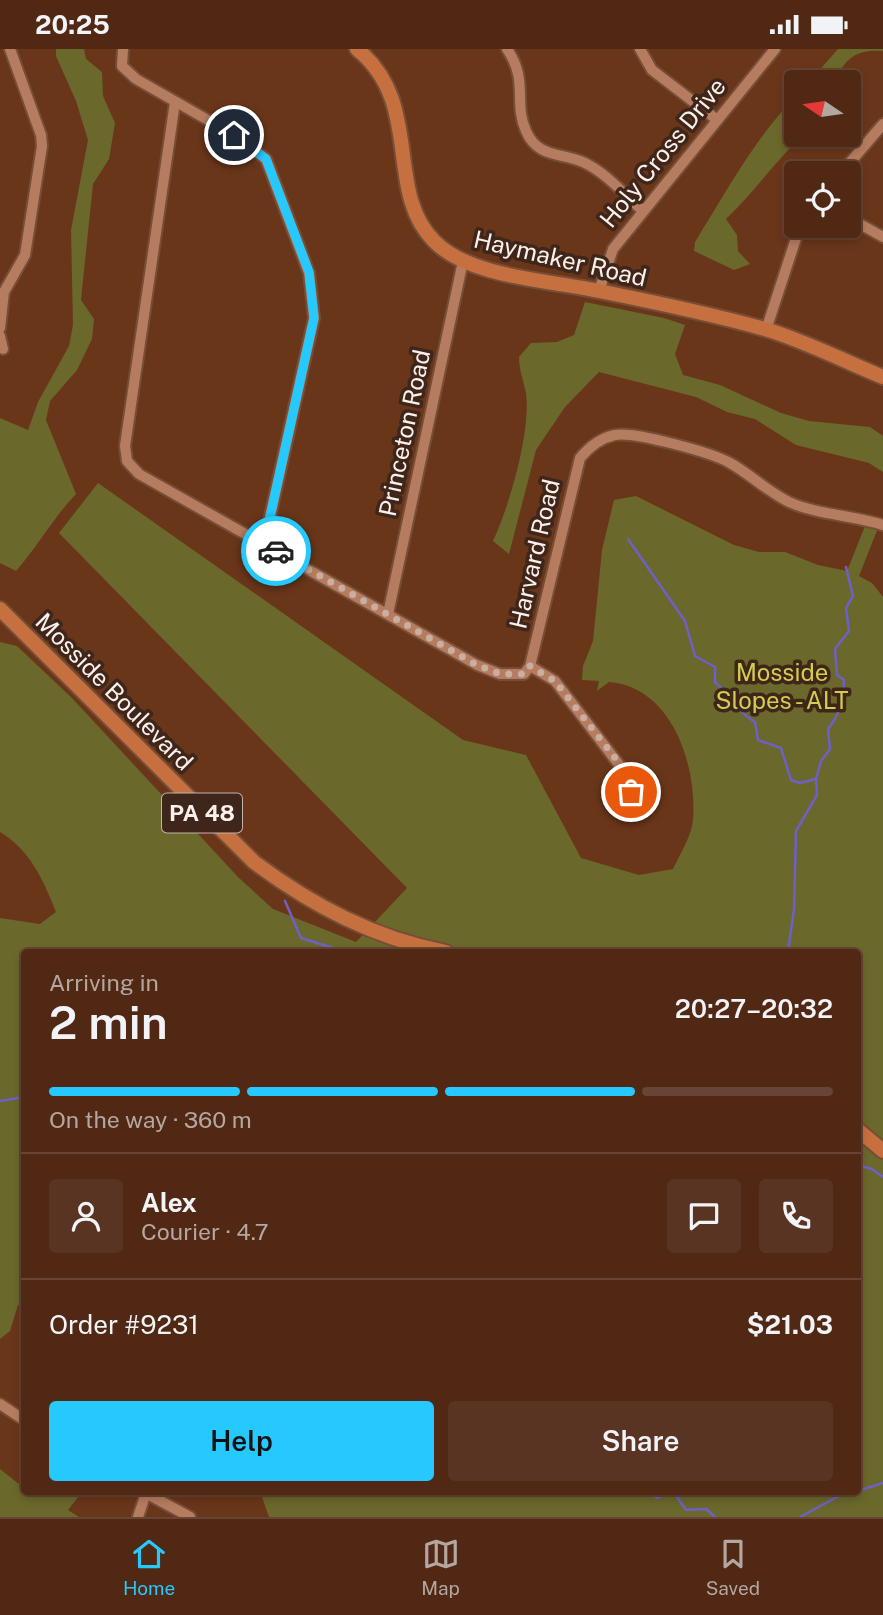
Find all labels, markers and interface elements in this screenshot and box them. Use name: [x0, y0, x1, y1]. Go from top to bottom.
text: 20:25: [35, 9, 110, 40]
north arrow: [784, 70, 861, 147]
map controls: [784, 70, 861, 238]
street label: Holy Cross Drive: [594, 72, 731, 233]
pin: [204, 105, 264, 165]
icon: home: [215, 116, 253, 154]
button: locate: [784, 161, 861, 238]
street label: Haymaker Road: [471, 225, 649, 292]
street label: Princeton Road: [373, 347, 435, 519]
street label: Harvard Road: [503, 476, 565, 631]
courier: [241, 516, 311, 586]
icon: car: [257, 532, 295, 570]
street label: Mosside Boulevard: [30, 607, 199, 776]
park label: Mosside Slopes - ALT: [715, 658, 849, 714]
pin: [601, 762, 661, 822]
icon: bag: [612, 773, 650, 811]
road number: PA 48: [162, 793, 242, 833]
text: Arriving in: [49, 969, 159, 996]
text: 20:27–20:32: [675, 993, 833, 1024]
text: 2 min: [49, 995, 168, 1049]
text: On the way · 360 m: [49, 1106, 252, 1133]
button: person: [49, 1179, 123, 1253]
button: chat: [667, 1179, 741, 1253]
button: phone: [759, 1179, 833, 1253]
text: Alex: [141, 1187, 197, 1218]
text: Courier · 4.7: [141, 1218, 269, 1245]
text: Order #9231: [49, 1309, 199, 1340]
text: $21.03: [747, 1309, 833, 1340]
button: Help: [49, 1401, 434, 1481]
button: Share: [448, 1401, 833, 1481]
tab: Home: [123, 1535, 175, 1599]
tab: Map: [421, 1535, 460, 1599]
tab: Saved: [706, 1535, 760, 1599]

